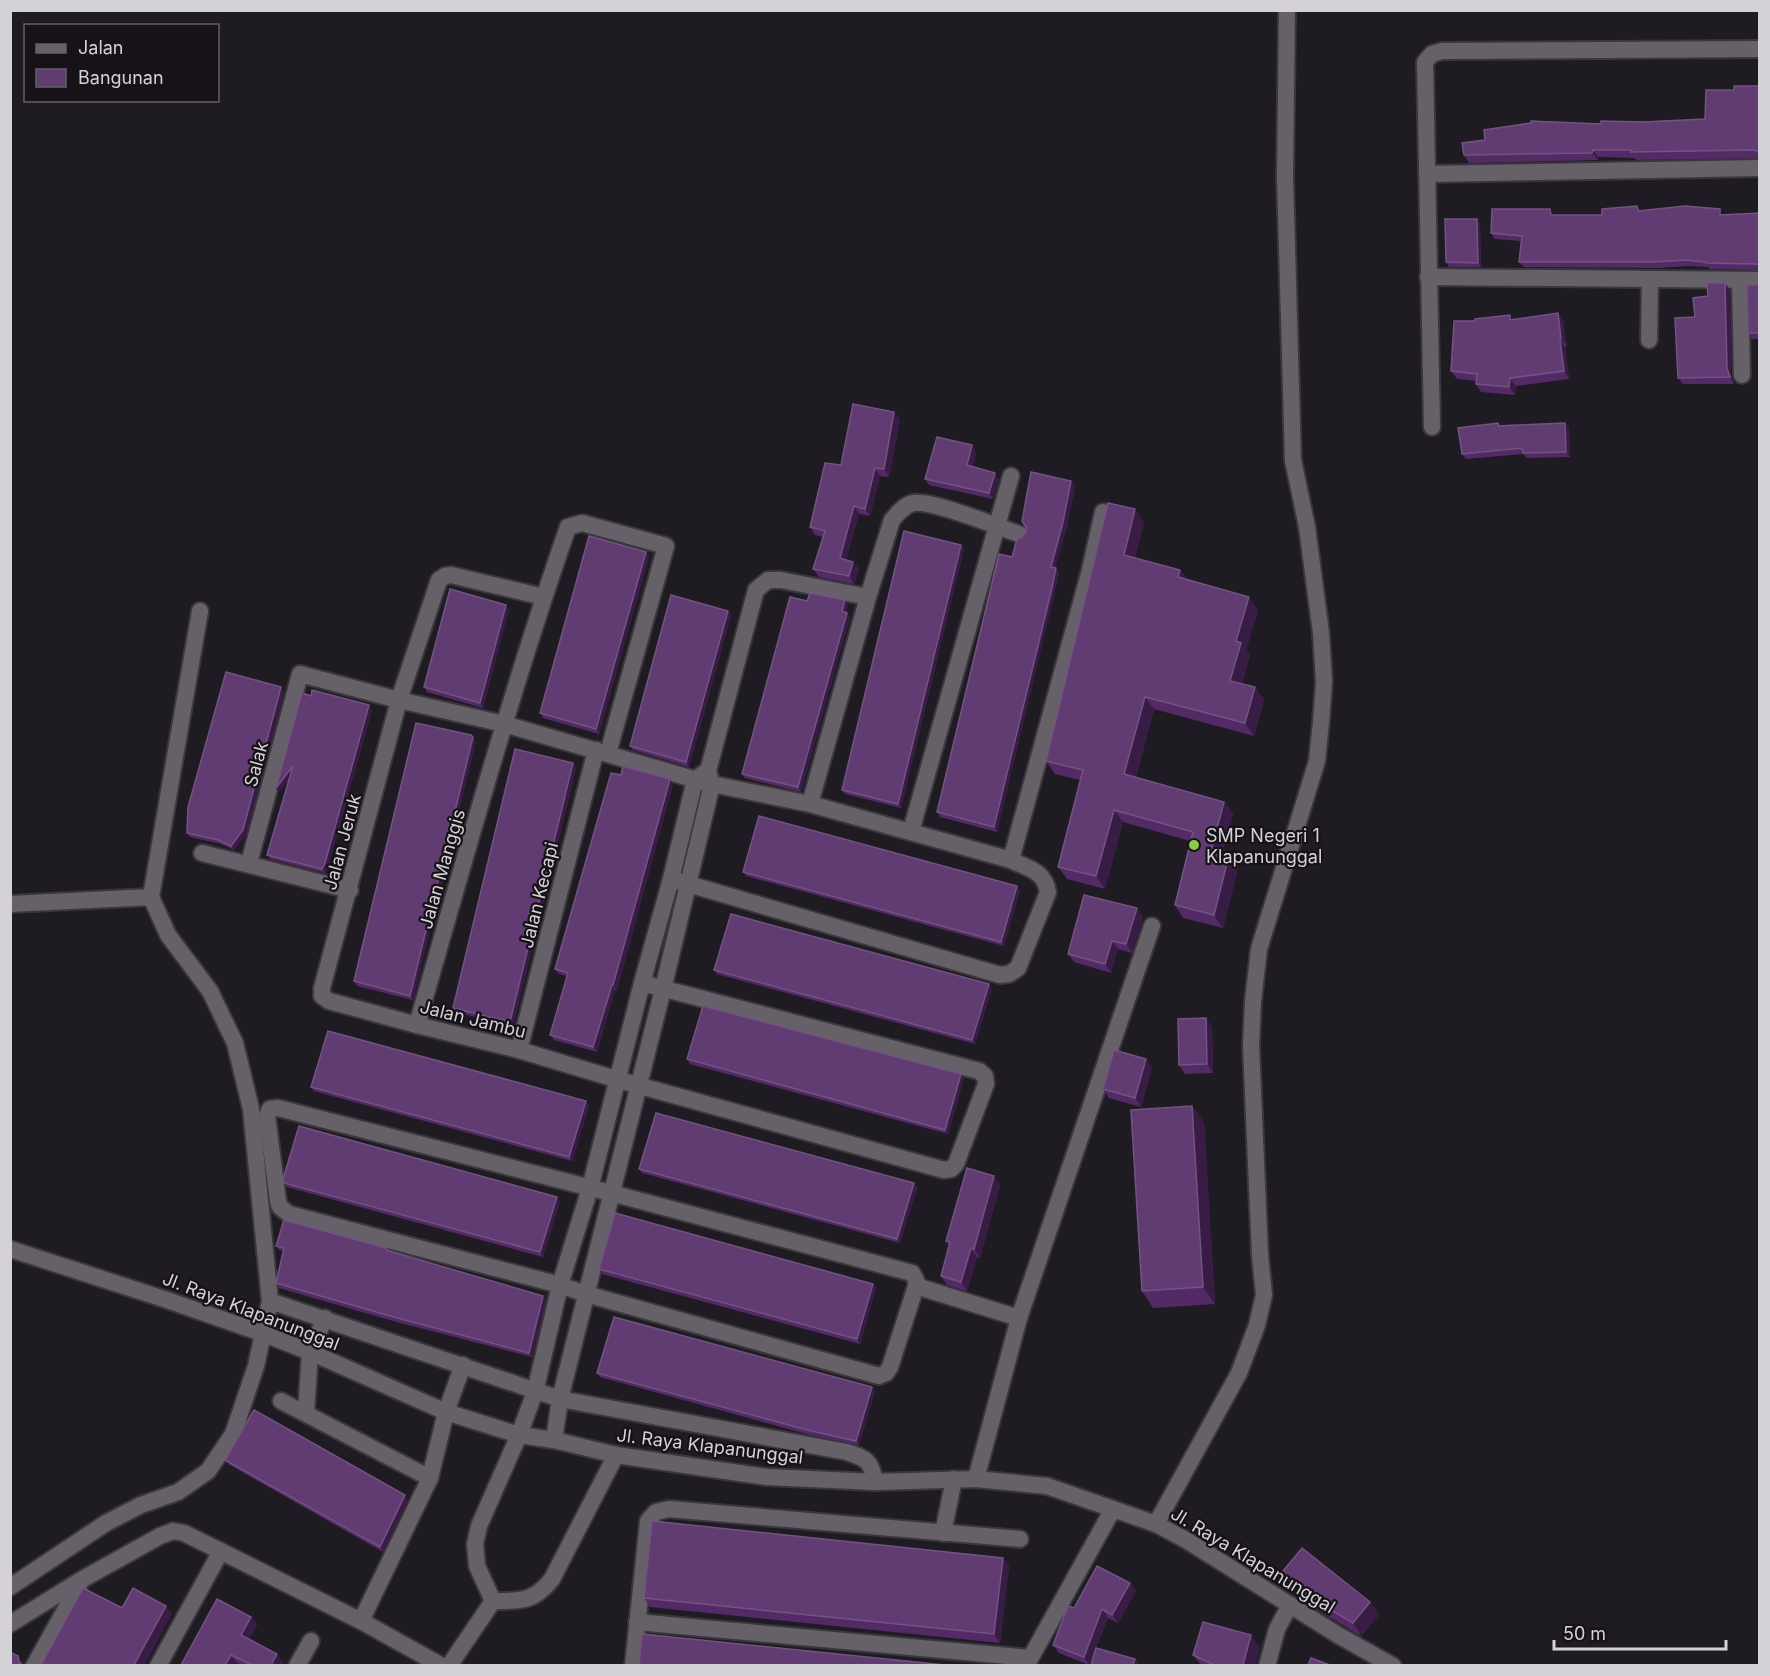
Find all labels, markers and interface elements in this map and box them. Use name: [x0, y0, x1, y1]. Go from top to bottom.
legend: [24, 24, 219, 102]
text: Jalan: [78, 37, 123, 58]
text: Bangunan: [78, 67, 164, 88]
street label: Salak: [240, 739, 272, 789]
street label: Jalan Jeruk: [319, 792, 365, 892]
street label: Jalan Manggis: [415, 807, 469, 931]
place label: SMP Negeri 1 Klapanunggal: [1206, 825, 1322, 867]
marker: SMP Negeri 1 Klapanunggal: [1187, 838, 1201, 852]
street label: Jalan Kecapi: [516, 840, 562, 950]
street label: Jalan Jambu: [418, 996, 528, 1042]
street label: Jl. Raya Klapanunggal: [160, 1268, 342, 1354]
street label: Jl. Raya Klapanunggal: [616, 1424, 804, 1468]
street label: Jl. Raya Klapanunggal: [1167, 1503, 1339, 1617]
scale bar: [1554, 1613, 1726, 1651]
text: 50 m: [1563, 1623, 1606, 1644]

